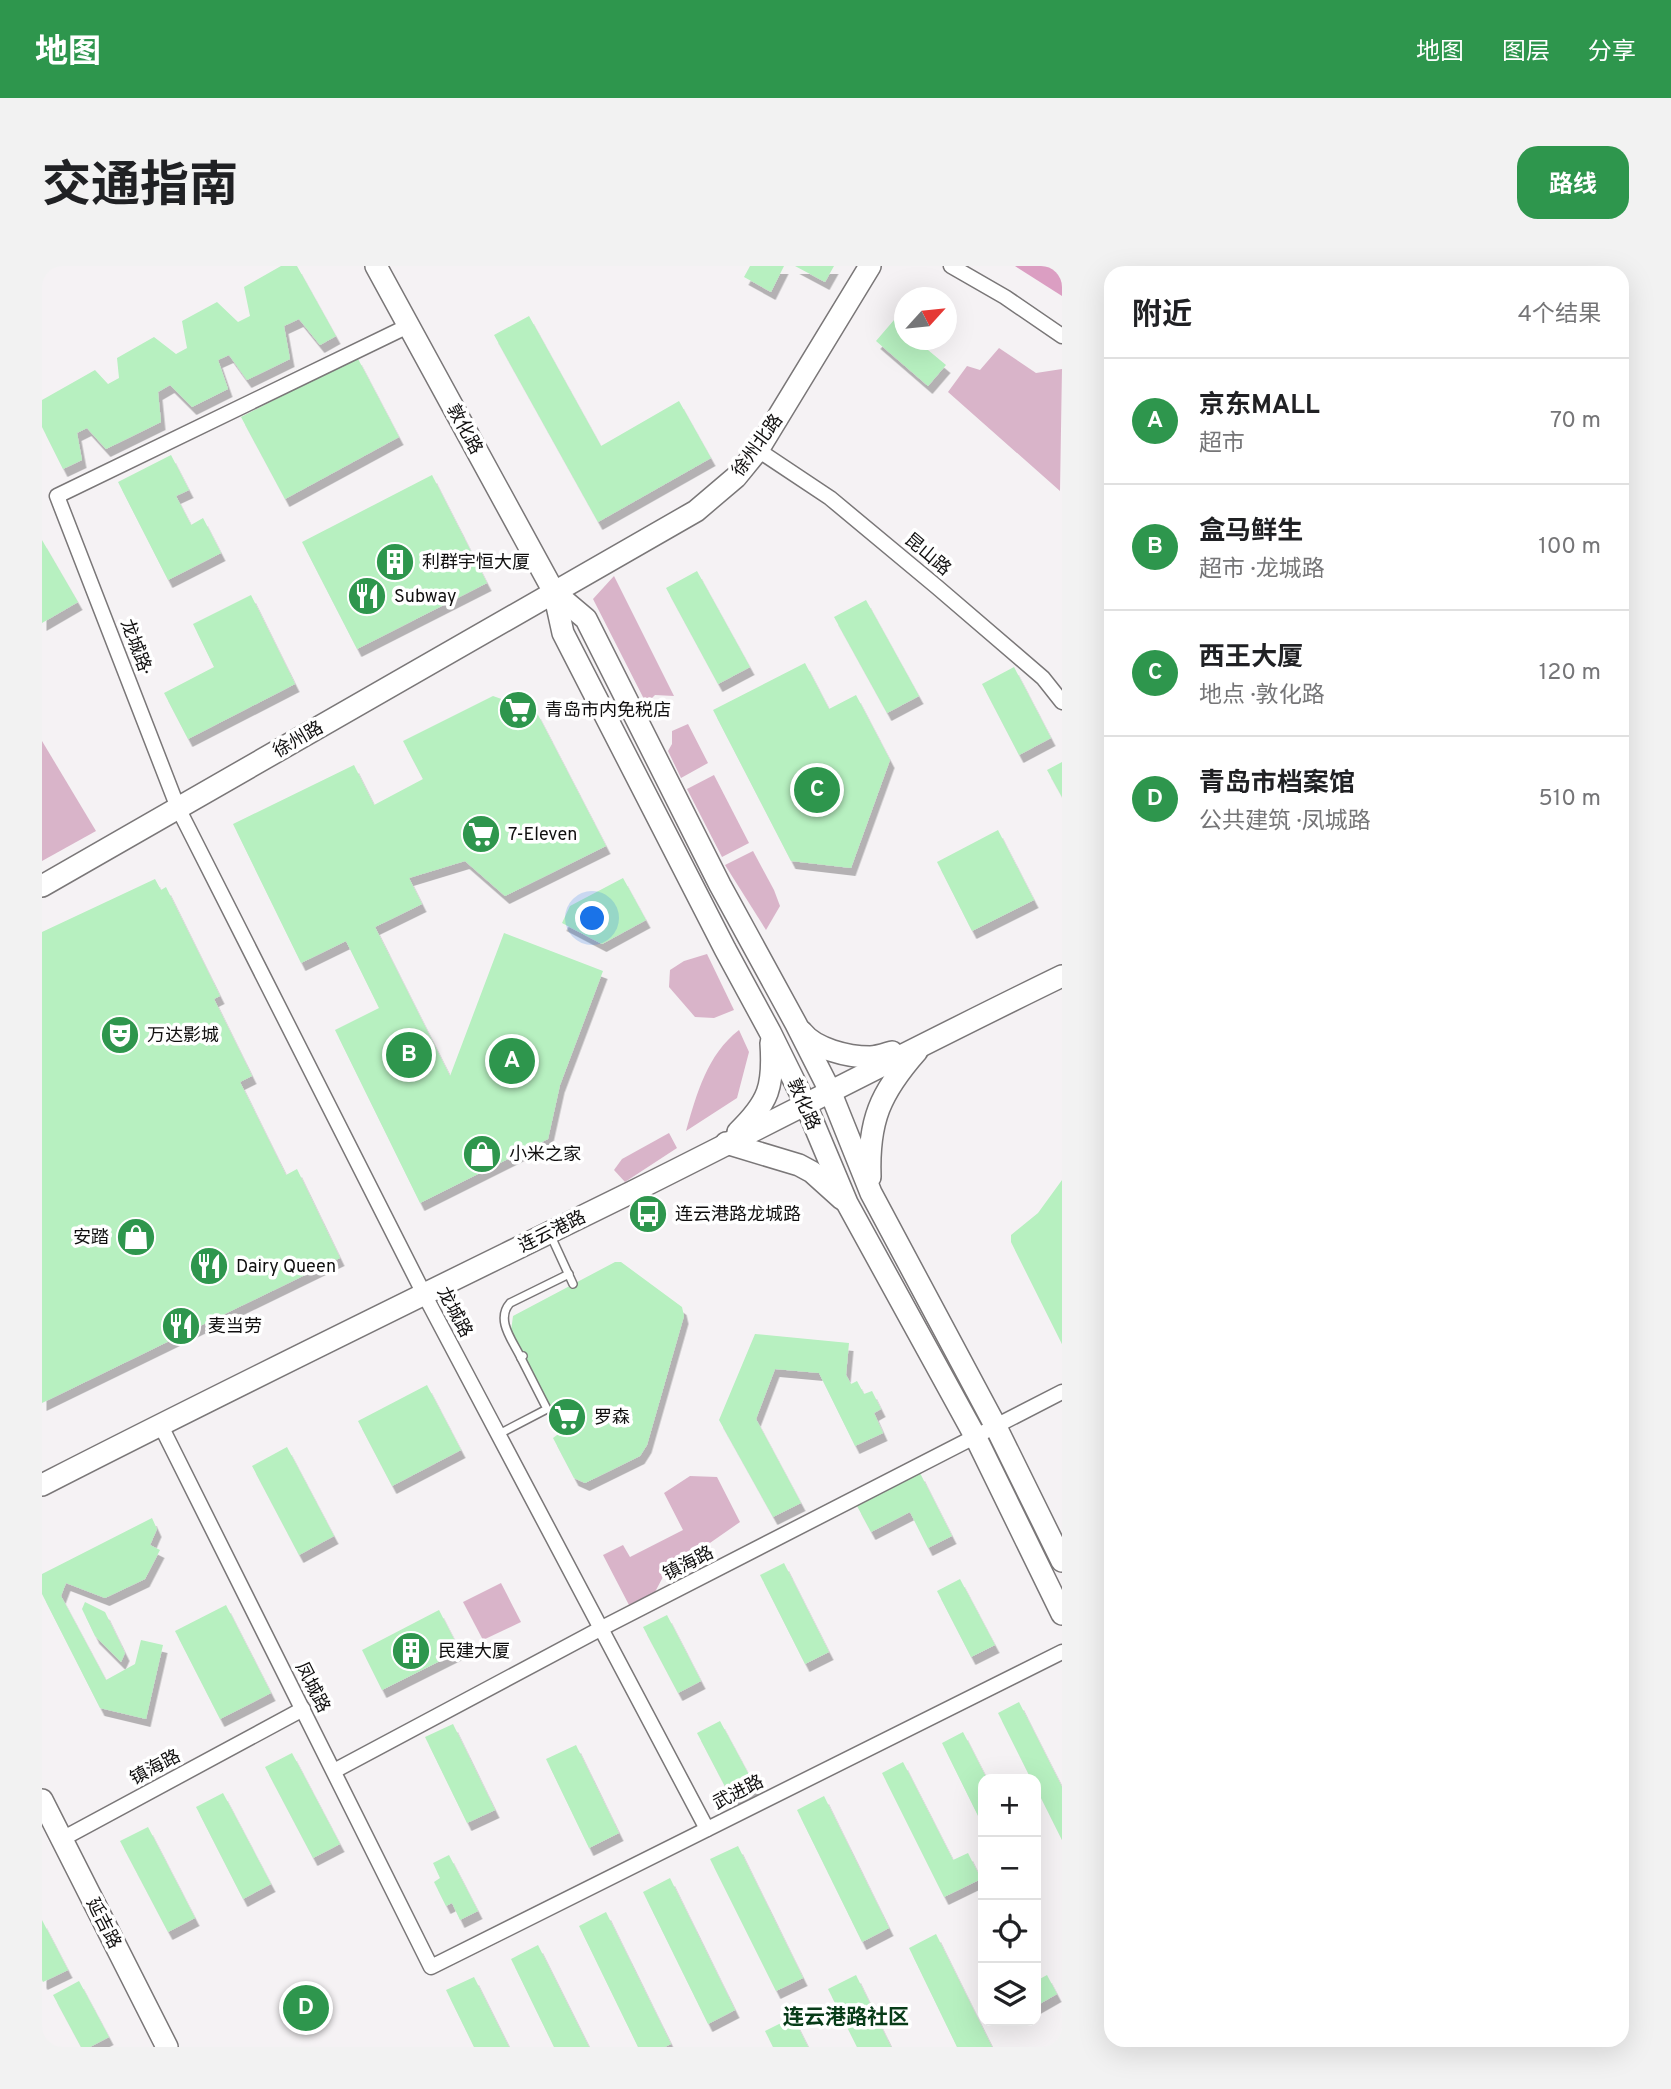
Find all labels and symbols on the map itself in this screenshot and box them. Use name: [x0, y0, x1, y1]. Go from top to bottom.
north arrow: [894, 287, 957, 350]
street label: 敦化路: [441, 401, 487, 459]
street label: 徐州北路: [728, 410, 789, 482]
street label: 昆山路: [899, 529, 955, 581]
building icon: 利群宇恒大厦: [374, 541, 416, 583]
place label: 利群宇恒大厦: [422, 552, 530, 575]
restaurant icon: Subway: [346, 575, 388, 617]
place label: Subway: [394, 586, 457, 609]
street label: 龙城路·: [114, 616, 156, 679]
supermarket icon: 青岛市内免税店: [497, 689, 539, 731]
place label: 青岛市内免税店: [545, 700, 671, 723]
street label: 徐州路: [270, 717, 328, 764]
pin: C: [794, 764, 840, 816]
supermarket icon: 7-Eleven: [460, 813, 502, 855]
place label: 7-Eleven: [508, 824, 577, 847]
your location: [575, 901, 609, 935]
theatre icon: 万达影城: [99, 1014, 141, 1056]
place label: 万达影城: [147, 1025, 219, 1048]
pin: B: [386, 1029, 432, 1081]
pin: A: [489, 1035, 535, 1087]
street label: 敦化路: [781, 1075, 824, 1134]
shop icon: 小米之家: [461, 1133, 503, 1175]
place label: 小米之家: [509, 1144, 581, 1167]
bus stop icon: 连云港路龙城路: [627, 1193, 669, 1235]
place label: 连云港路龙城路: [675, 1204, 801, 1227]
street label: 连云港路: [515, 1206, 590, 1258]
shop icon: 安踏: [115, 1216, 157, 1258]
place label: 安踏: [73, 1227, 109, 1250]
restaurant icon: Dairy Queen: [188, 1245, 230, 1287]
place label: Dairy Queen: [236, 1256, 336, 1279]
street label: 龙城路: [431, 1283, 477, 1342]
restaurant icon: 麦当劳: [160, 1305, 202, 1347]
place label: 麦当劳: [208, 1316, 262, 1339]
supermarket icon: 罗森: [546, 1396, 588, 1438]
place label: 罗森: [594, 1407, 630, 1430]
street label: 镇海路: [659, 1542, 718, 1587]
building icon: 民建大厦: [390, 1630, 432, 1672]
place label: 民建大厦: [438, 1641, 510, 1664]
street label: 凤城路: [289, 1658, 334, 1717]
street label: 镇海路: [126, 1745, 185, 1791]
street label: 武进路: [709, 1771, 768, 1816]
street label: 延吉路: [80, 1894, 125, 1953]
pin: D: [283, 1982, 329, 2034]
district label: 连云港路社区: [783, 2005, 909, 2032]

